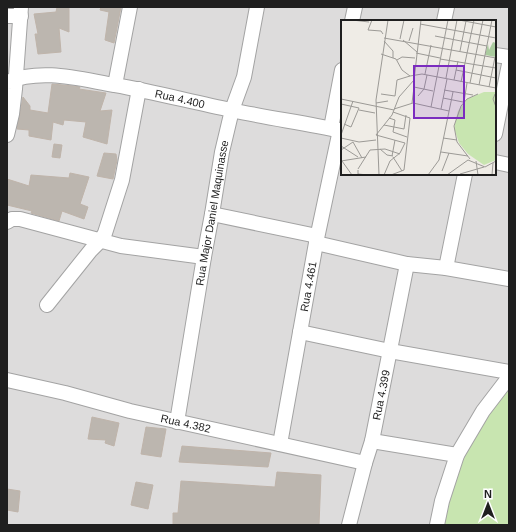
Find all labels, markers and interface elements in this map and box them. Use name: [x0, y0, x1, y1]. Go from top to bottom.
inset map: [341, 20, 496, 175]
street label: Rua 4.400: [154, 87, 206, 110]
street label: Rua Major Daniel Maquinasse: [193, 139, 231, 287]
street label: Rua 4.461: [298, 260, 319, 313]
street label: Rua 4.399: [370, 369, 392, 421]
street label: Rua 4.382: [160, 412, 212, 435]
north arrow: [468, 484, 508, 524]
text: N: [484, 488, 492, 500]

